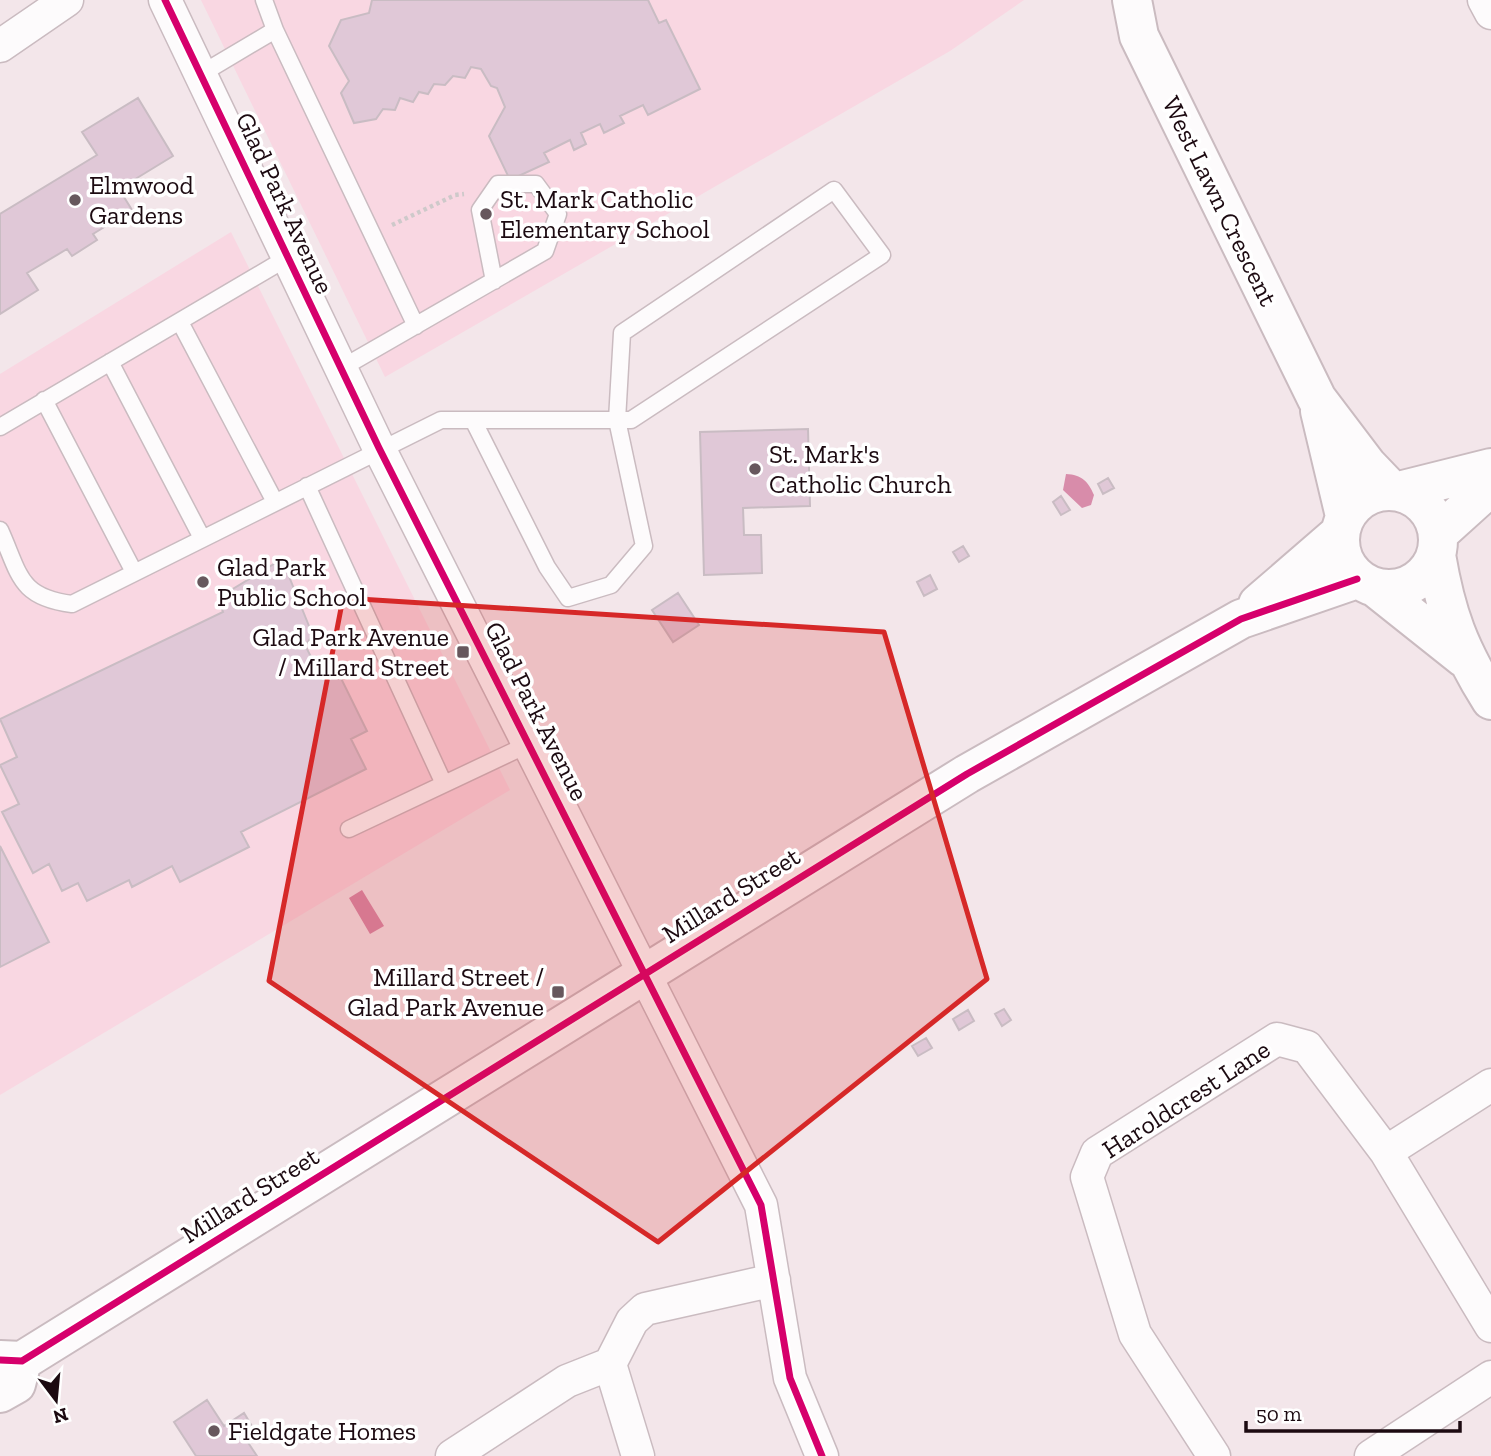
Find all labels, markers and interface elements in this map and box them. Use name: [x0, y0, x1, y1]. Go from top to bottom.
street label: West Lawn Crescent: [1155, 91, 1285, 311]
street label: Glad Park Avenue: [229, 107, 341, 299]
place label: Elmwood Gardens: [89, 169, 194, 231]
place label: St. Mark Catholic Elementary School: [500, 183, 710, 245]
marker: Elmwood Gardens: [67, 192, 83, 208]
marker: St. Mark Catholic Elementary School: [478, 206, 494, 222]
place label: St. Mark's Catholic Church: [769, 438, 952, 500]
marker: St. Mark's Catholic Church: [747, 461, 763, 477]
place label: Glad Park Public School: [217, 551, 367, 613]
marker: Glad Park Public School: [195, 574, 211, 590]
street label: Glad Park Avenue: [478, 616, 596, 806]
place label: Glad Park Avenue / Millard Street: [252, 621, 449, 683]
marker: Glad Park Avenue / Millard Street: [455, 644, 471, 660]
street label: Millard Street: [656, 840, 806, 950]
place label: Millard Street / Glad Park Avenue: [347, 961, 544, 1023]
marker: Millard Street / Glad Park Avenue: [550, 984, 566, 1000]
street label: Haroldcrest Lane: [1096, 1033, 1276, 1165]
street label: Millard Street: [175, 1140, 325, 1250]
north arrow: [21, 1365, 91, 1435]
scale bar: [1246, 1390, 1460, 1434]
text: 50 m: [1256, 1401, 1302, 1426]
text: N: [50, 1403, 71, 1429]
place label: Fieldgate Homes: [228, 1415, 416, 1447]
marker: Fieldgate Homes: [206, 1423, 222, 1439]

